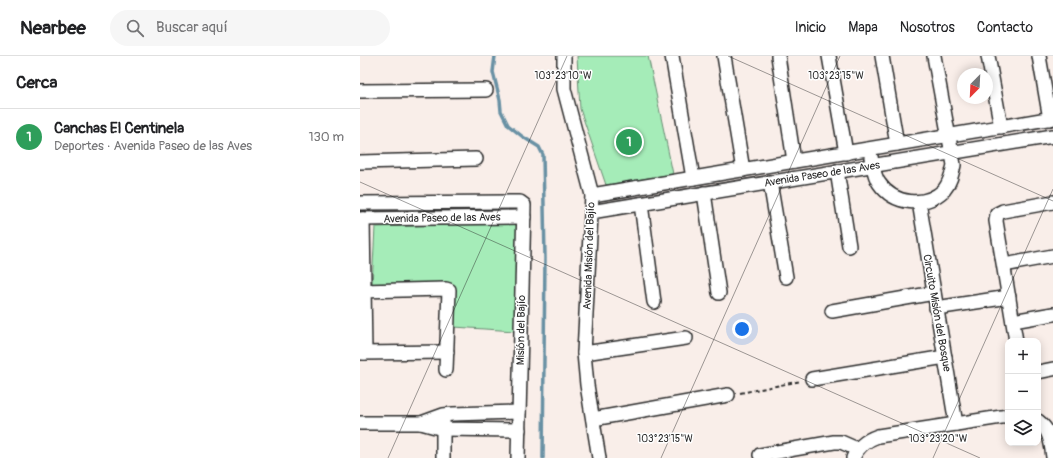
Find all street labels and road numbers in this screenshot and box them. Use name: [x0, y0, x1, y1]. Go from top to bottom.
street label: Avenida Paseo de las Aves: [763, 158, 881, 190]
street label: Avenida Misión del Bajío: [581, 202, 597, 310]
street label: Avenida Paseo de las Aves: [383, 210, 501, 226]
street label: Circuito Misión del Bosque: [920, 253, 954, 373]
street label: Misión del Bajío: [514, 295, 528, 365]

